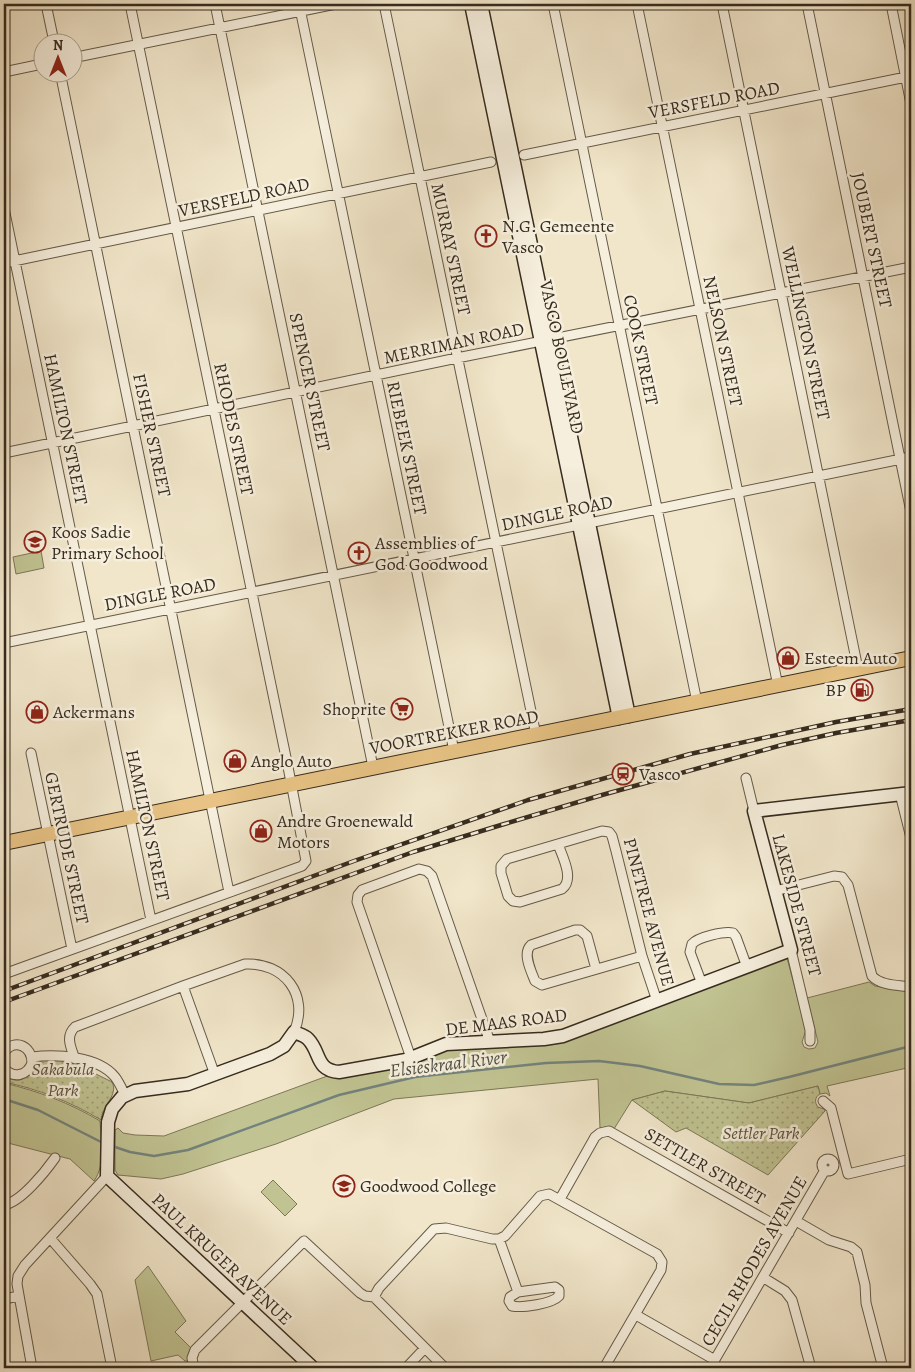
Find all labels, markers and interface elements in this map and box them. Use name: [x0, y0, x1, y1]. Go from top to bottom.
north arrow: [32, 32, 82, 82]
text: N: [53, 36, 63, 55]
street label: VERSFELD ROAD: [645, 76, 782, 125]
street label: JOUBERT STREET: [846, 170, 898, 310]
street label: VERSFELD ROAD: [175, 171, 312, 223]
street label: MURRAY STREET: [425, 181, 477, 317]
place label: N.G. Gemeente Vasco: [501, 214, 614, 259]
church icon: N.G. Gemeente Vasco: [474, 224, 498, 248]
street label: WELLINGTON STREET: [776, 243, 836, 422]
street label: NELSON STREET: [697, 274, 749, 409]
street label: VASCO BOULEVARD: [534, 277, 590, 436]
street label: COOK STREET: [618, 293, 664, 408]
street label: SPENCER STREET: [284, 311, 336, 454]
street label: MERRIMAN ROAD: [382, 316, 526, 370]
street label: HAMILTON STREET: [38, 351, 94, 507]
street label: RHODES STREET: [208, 361, 260, 498]
street label: FISHER STREET: [127, 371, 177, 499]
street label: RIEBEEK STREET: [381, 379, 433, 517]
street label: DINGLE ROAD: [499, 489, 615, 537]
place label: Koos Sadie Primary School: [51, 520, 164, 565]
school or university icon: Koos Sadie Primary School: [23, 530, 47, 554]
place label: Assemblies of God Goodwood: [374, 531, 488, 576]
church icon: Assemblies of God Goodwood: [347, 541, 371, 565]
street label: DINGLE ROAD: [102, 571, 218, 617]
shop icon: Esteem Auto: [776, 646, 800, 670]
place label: Esteem Auto: [804, 646, 897, 670]
place label: BP: [825, 678, 846, 702]
fuel station icon: BP: [850, 678, 874, 702]
place label: Shoprite: [323, 697, 386, 721]
supermarket icon: Shoprite: [390, 697, 414, 721]
shop icon: Ackermans: [25, 700, 49, 724]
place label: Ackermans: [52, 700, 135, 724]
street label: VOORTREKKER ROAD: [366, 704, 541, 760]
street label: HAMILTON STREET: [120, 747, 176, 903]
shop icon: Anglo Auto: [223, 749, 247, 773]
place label: Anglo Auto: [250, 749, 332, 773]
station icon: Vasco: [611, 762, 635, 786]
place label: Vasco: [638, 762, 681, 786]
street label: GERTRUDE STREET: [39, 770, 95, 926]
place label: Andre Groenewald Motors: [276, 809, 414, 854]
shop icon: Andre Groenewald Motors: [249, 819, 273, 843]
street label: LAKESIDE STREET: [766, 831, 828, 979]
street label: PINETREE AVENUE: [618, 835, 680, 989]
street label: DE MAAS ROAD: [444, 1003, 568, 1041]
water label: Elsieskraal River: [388, 1044, 509, 1084]
park label: Sakabula Park: [32, 1057, 94, 1102]
park label: Settler Park: [723, 1121, 799, 1145]
street label: SETTLER STREET: [640, 1122, 770, 1210]
street label: CECIL RHODES AVENUE: [695, 1172, 813, 1350]
school or university icon: Goodwood College: [332, 1174, 356, 1198]
place label: Goodwood College: [360, 1174, 496, 1198]
street label: PAUL KRUGER AVENUE: [147, 1188, 297, 1330]

